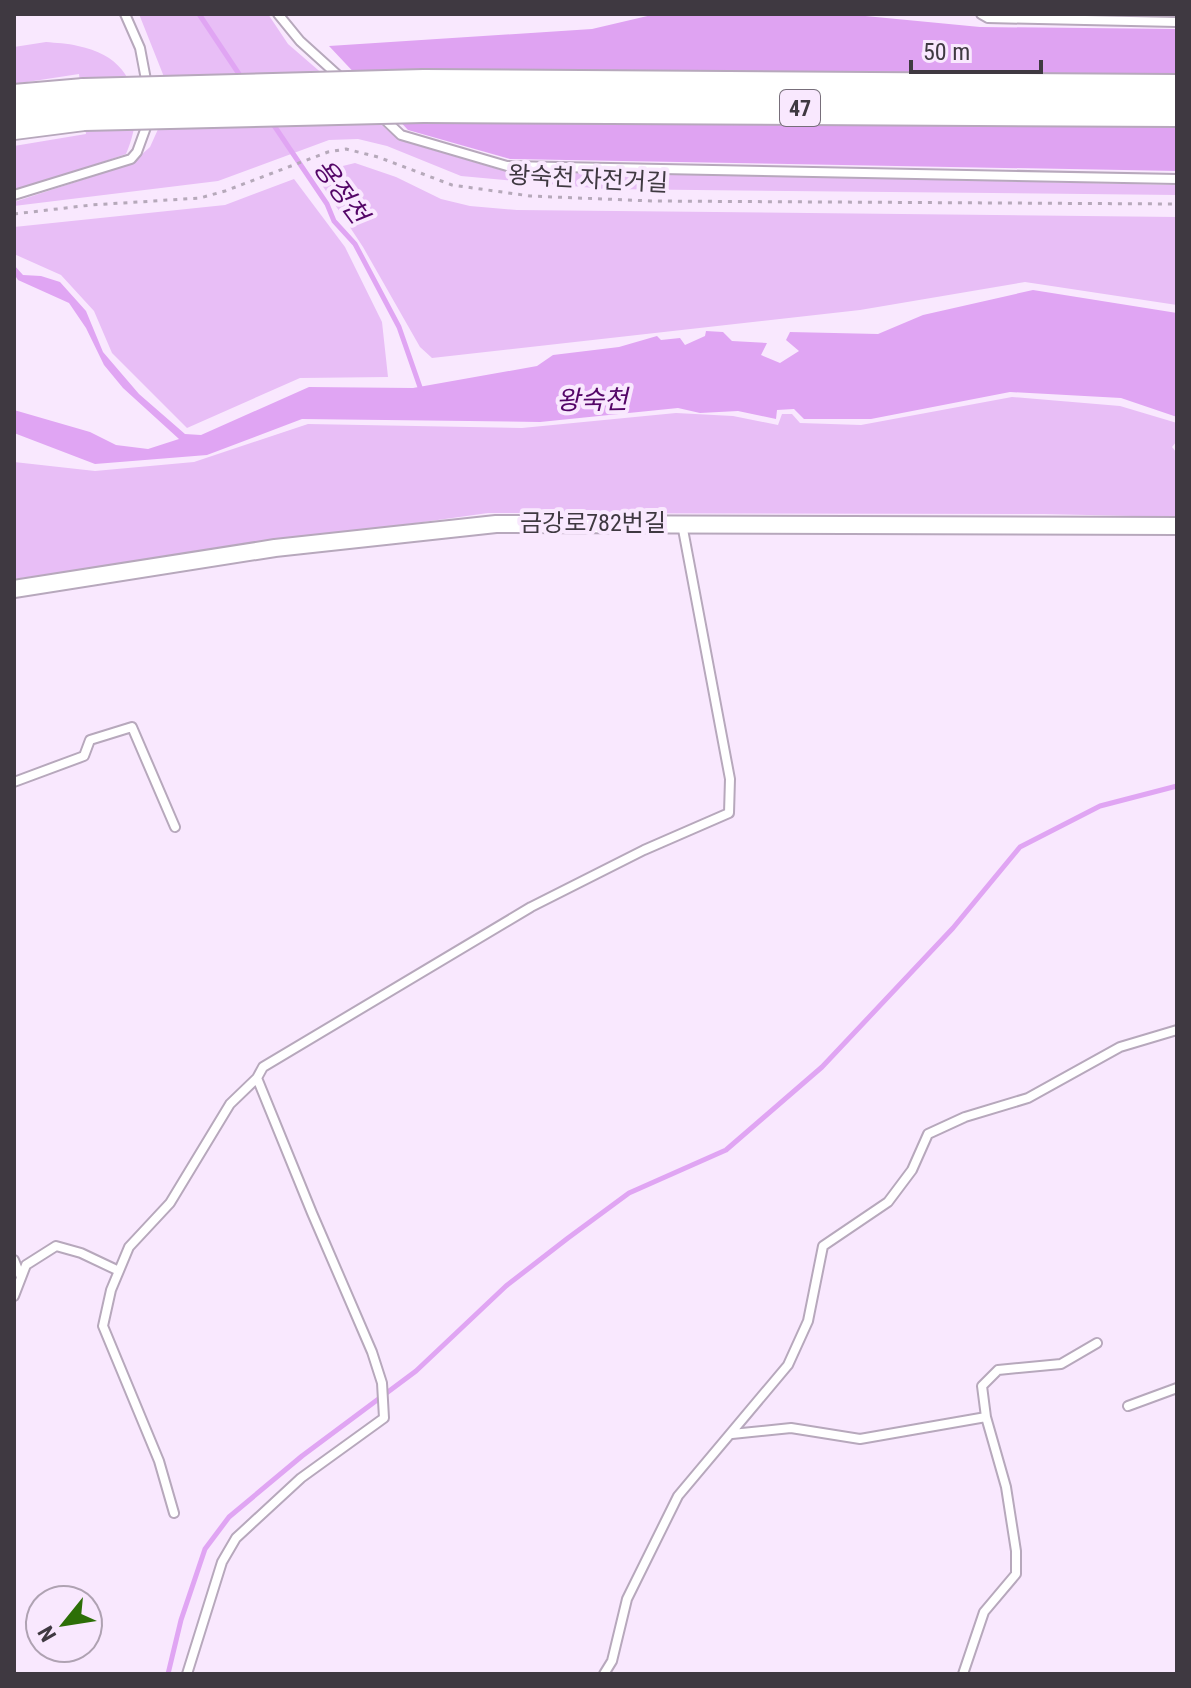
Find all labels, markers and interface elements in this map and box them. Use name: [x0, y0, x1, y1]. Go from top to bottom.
scale bar: [911, 24, 1041, 74]
text: 50 m: [923, 38, 970, 66]
road number: 47: [780, 90, 820, 126]
water label: 용정천: [308, 153, 376, 231]
street label: 왕숙천 자전거길: [507, 161, 669, 197]
water label: 왕숙천: [556, 384, 631, 416]
street label: 금강로782번길: [520, 509, 666, 537]
north arrow: [24, 1584, 104, 1664]
text: N: [33, 1622, 61, 1646]

